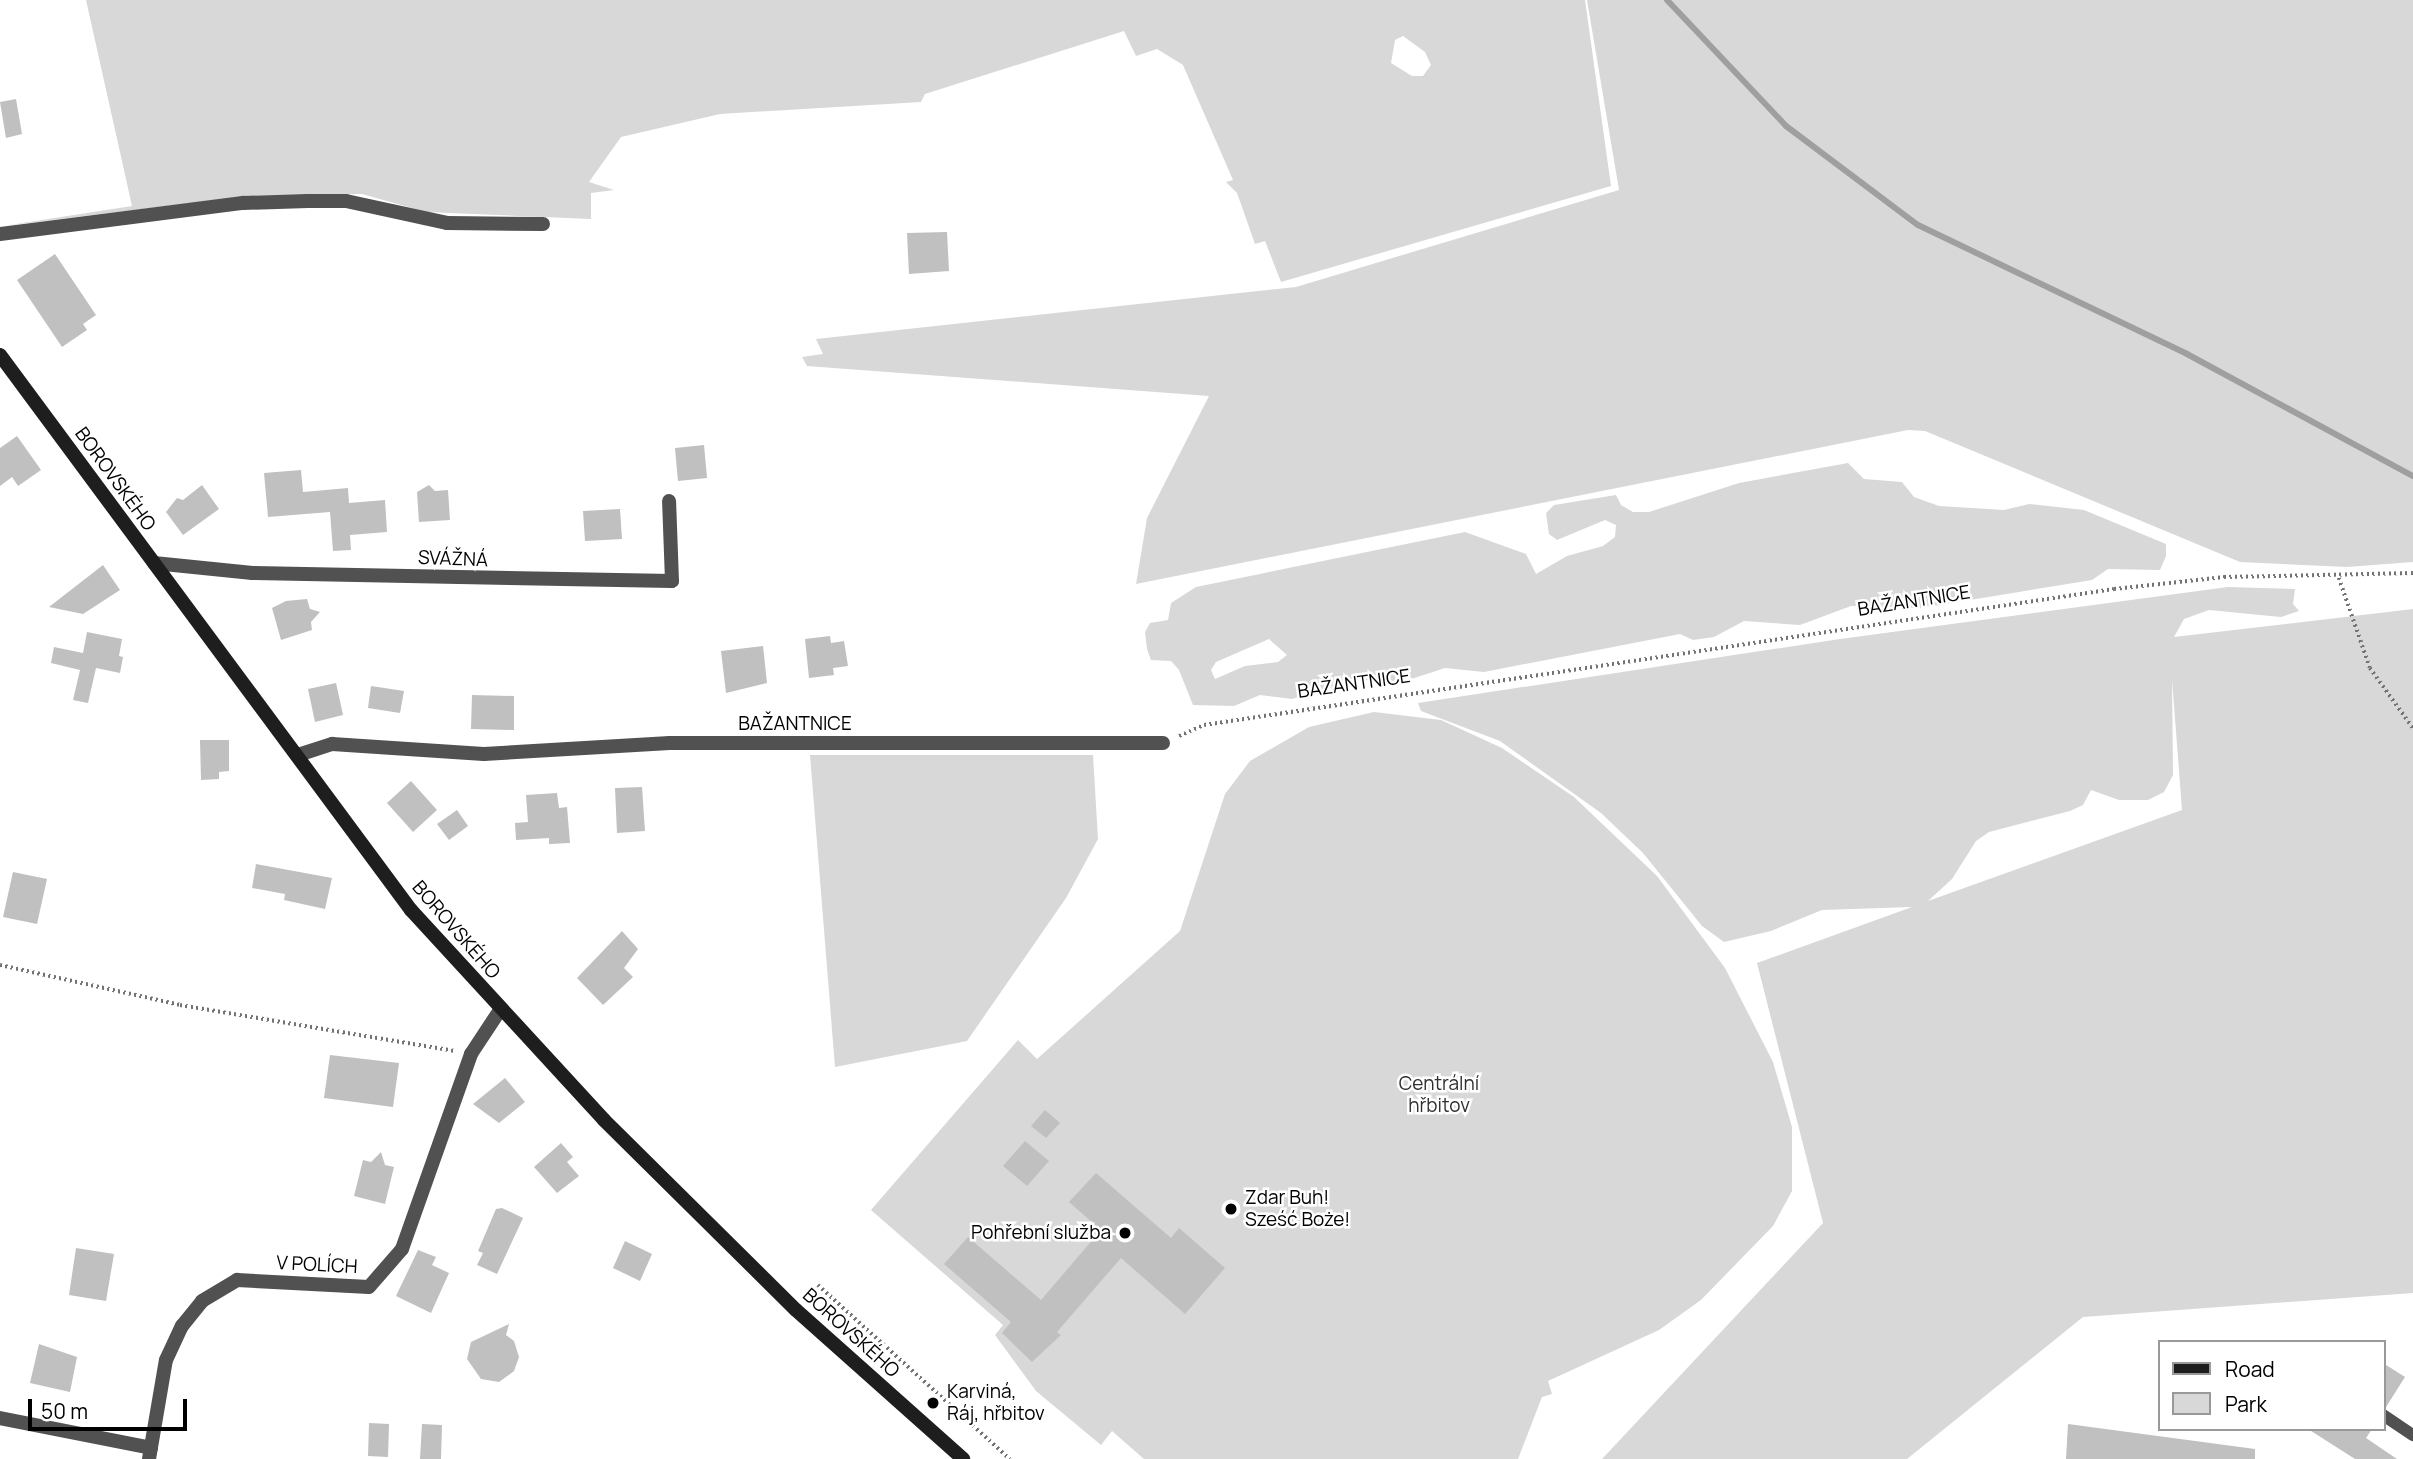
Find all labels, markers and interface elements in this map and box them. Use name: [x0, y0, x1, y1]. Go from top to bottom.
street label: BOROVSKÉHO: [70, 423, 160, 535]
street label: SVÁŽNÁ: [418, 546, 488, 572]
street label: BAŽANTNICE: [1856, 581, 1972, 621]
street label: BAŽANTNICE: [1296, 665, 1412, 703]
street label: BAŽANTNICE: [738, 713, 852, 735]
street label: BOROVSKÉHO: [407, 876, 505, 984]
park label: Centrální hřbitov: [1399, 1073, 1479, 1117]
place label: Zdar Buh! Sześć Boże!: [1245, 1187, 1350, 1231]
marker: Zdar Buh! Sześć Boże!: [1223, 1201, 1239, 1217]
place label: Pohřební služba: [971, 1222, 1111, 1244]
marker: Pohřební služba: [1117, 1225, 1133, 1241]
street label: V POLÍCH: [276, 1251, 358, 1279]
street label: BOROVSKÉHO: [798, 1284, 904, 1382]
legend: [2158, 1340, 2385, 1431]
text: Road: [2225, 1355, 2275, 1383]
place label: Karviná, Ráj, hřbitov: [947, 1381, 1045, 1425]
scale bar: [32, 1386, 191, 1430]
text: Park: [2225, 1390, 2267, 1418]
marker: Karviná, Ráj, hřbitov: [925, 1395, 941, 1411]
text: 50 m: [41, 1397, 88, 1425]

